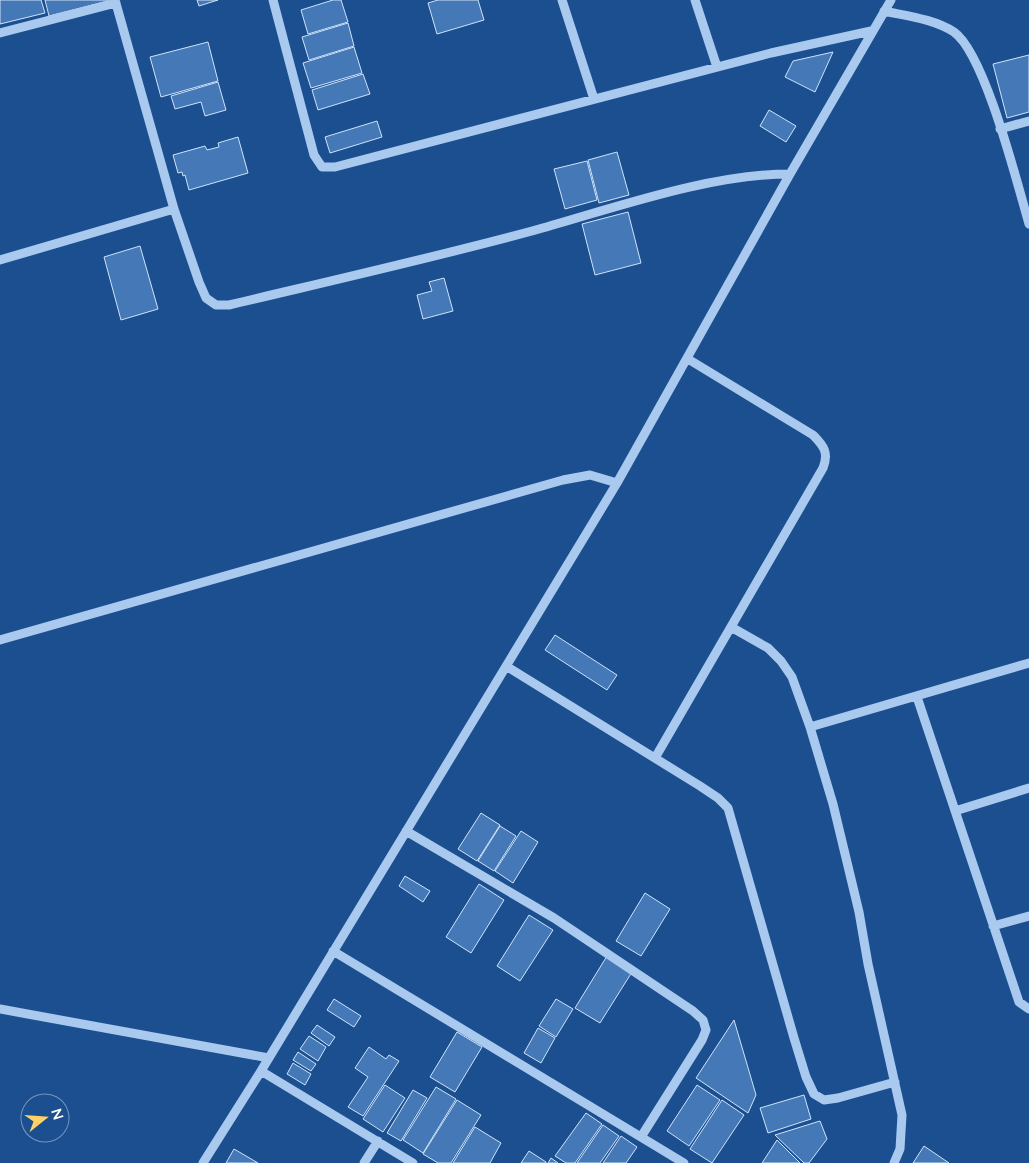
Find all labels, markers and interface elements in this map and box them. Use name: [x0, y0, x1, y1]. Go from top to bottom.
north arrow: [20, 1093, 70, 1143]
text: N: [48, 1106, 68, 1122]

